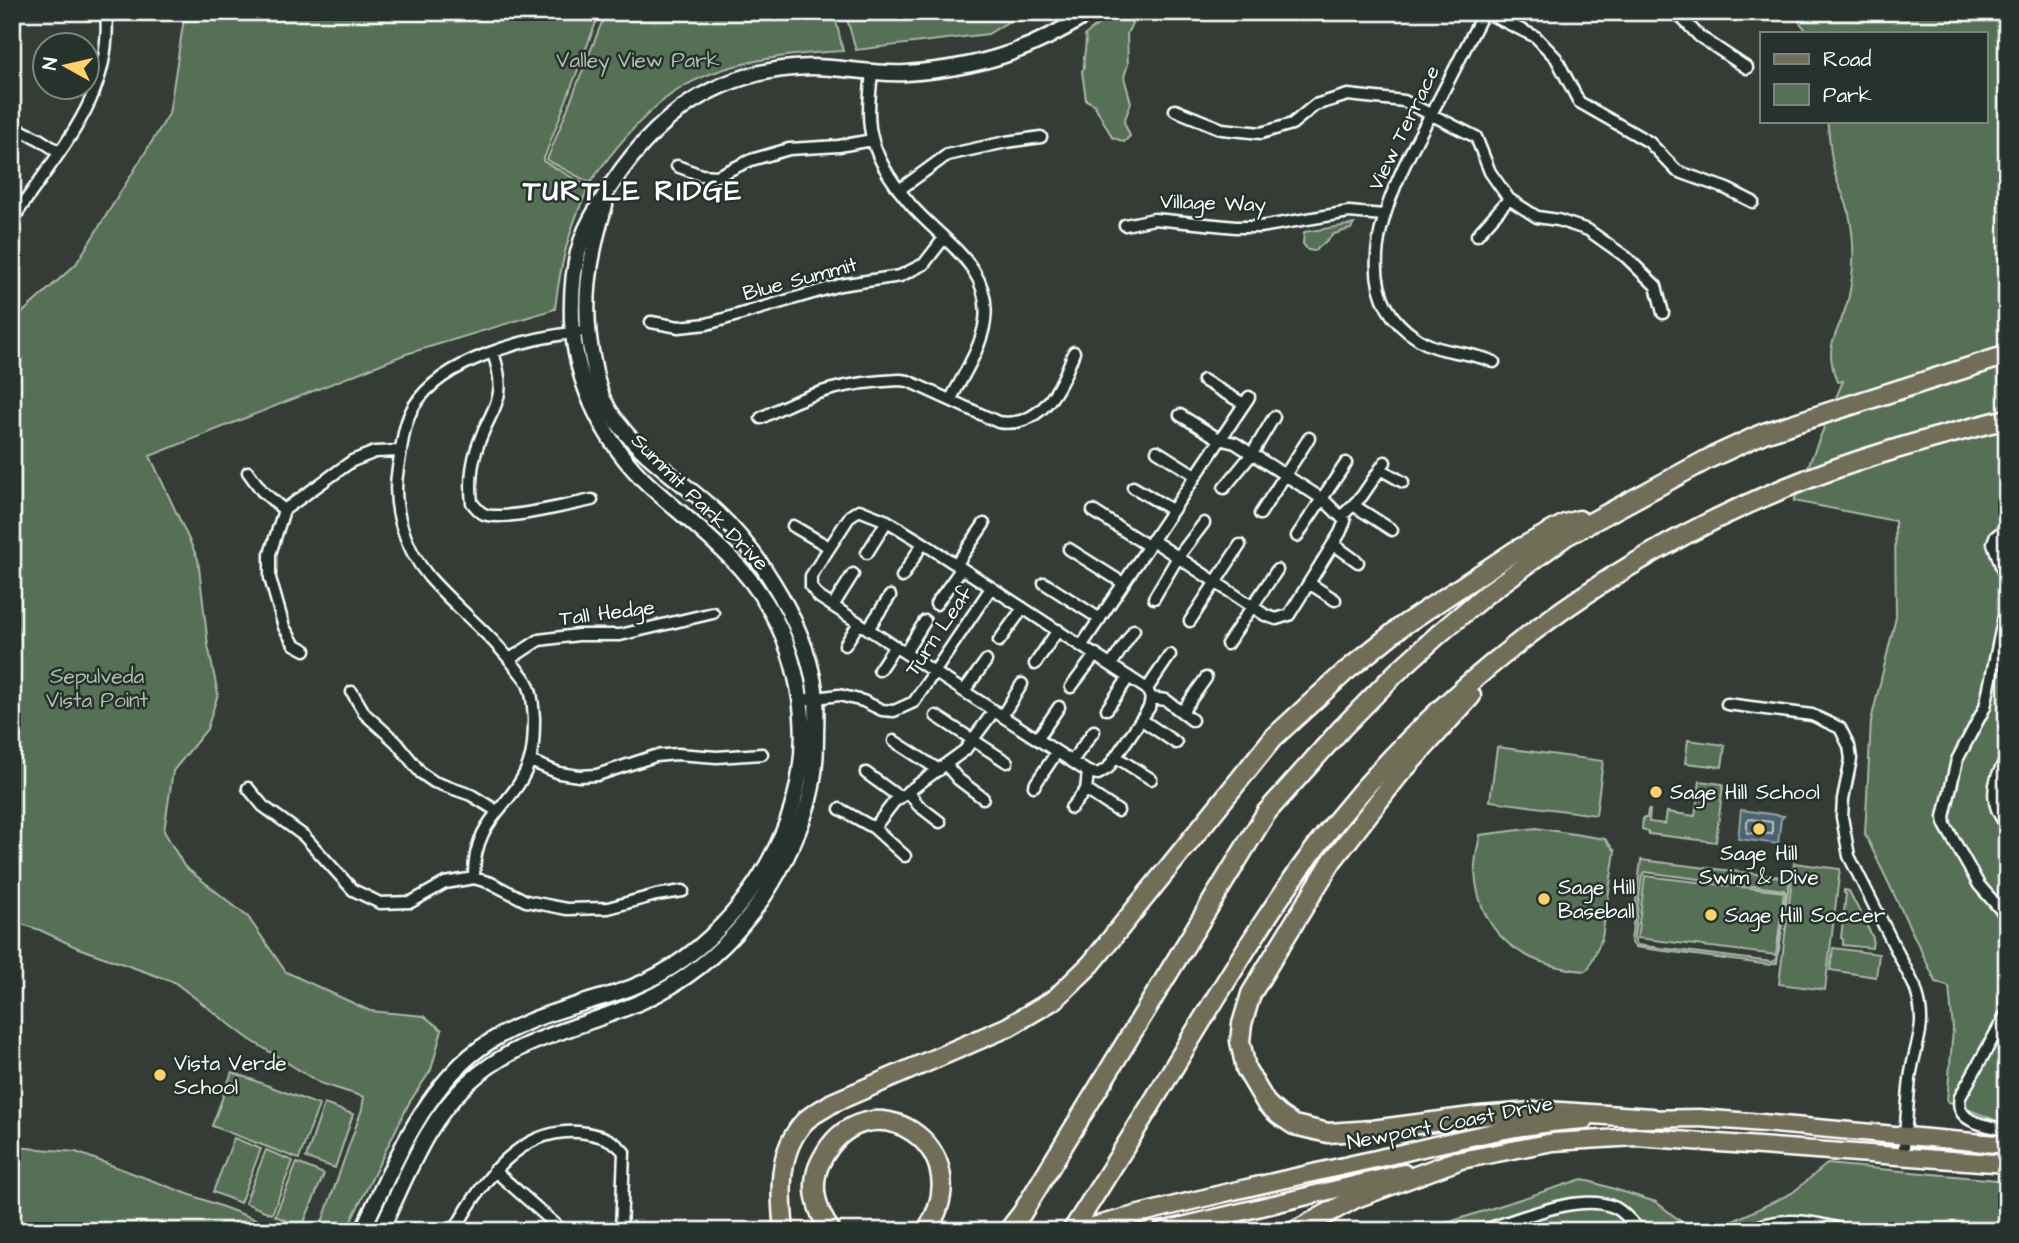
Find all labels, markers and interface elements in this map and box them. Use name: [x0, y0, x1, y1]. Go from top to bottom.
north arrow: [32, 32, 102, 102]
legend: [1760, 32, 1988, 122]
text: Road: [1823, 45, 1871, 74]
park label: Valley View Park: [556, 46, 720, 77]
text: N: [36, 56, 65, 72]
street label: View Terrace: [1361, 60, 1447, 196]
text: Park: [1823, 81, 1872, 110]
district label: TURTLE RIDGE: [522, 172, 743, 211]
street label: Village Way: [1159, 187, 1267, 221]
street label: Blue Summit: [740, 250, 861, 308]
street label: Summit Park Drive: [625, 427, 775, 577]
street label: Turn Leaf: [898, 580, 980, 682]
street label: Tall Hedge: [558, 593, 657, 635]
park label: Sepulveda Vista Point: [46, 662, 148, 715]
place label: Sage Hill School: [1670, 778, 1820, 809]
marker: Sage Hill School: [1648, 784, 1664, 800]
marker: Sage Hill Swim & Dive: [1751, 821, 1767, 837]
place label: Sage Hill Swim & Dive: [1699, 839, 1819, 892]
place label: Sage Hill Baseball: [1558, 873, 1635, 926]
marker: Sage Hill Baseball: [1536, 891, 1552, 907]
place label: Sage Hill Soccer: [1725, 901, 1886, 932]
marker: Sage Hill Soccer: [1703, 907, 1719, 923]
place label: Vista Verde School: [174, 1049, 287, 1102]
marker: Vista Verde School: [152, 1067, 168, 1083]
street label: Newport Coast Drive: [1345, 1089, 1556, 1158]

